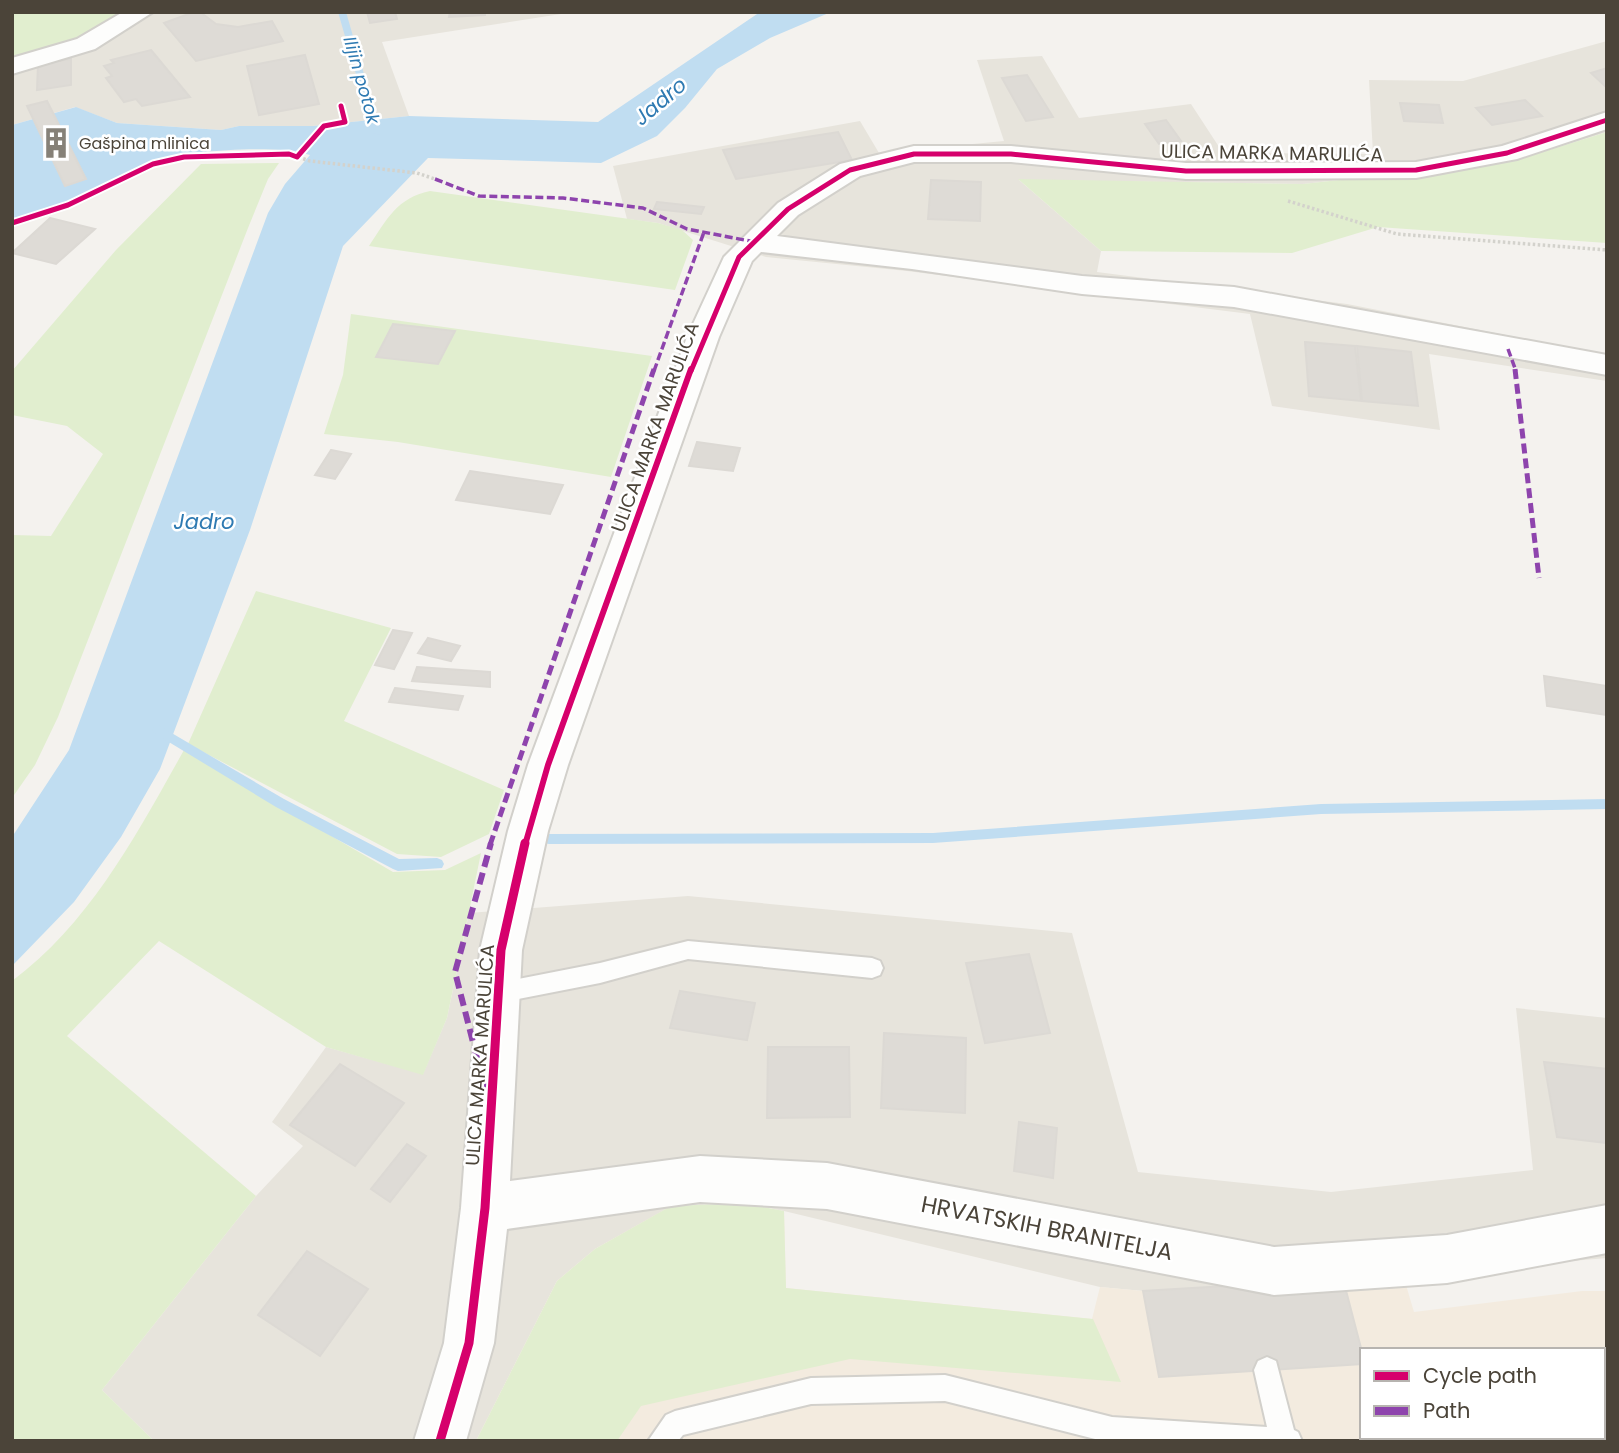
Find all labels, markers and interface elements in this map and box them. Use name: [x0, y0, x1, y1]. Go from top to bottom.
water label: Ilijin potok: [338, 33, 387, 127]
water label: Jadro: [627, 70, 693, 132]
building icon: Gašpina mlinica: [39, 126, 73, 160]
place label: Gašpina mlinica: [79, 132, 210, 155]
street label: ULICA MARKA MARULIĆA: [1161, 138, 1383, 168]
street label: ULICA MARKA MARULIĆA: [604, 318, 706, 536]
water label: Jadro: [174, 507, 234, 536]
street label: ULICA MARKA MARULIĆA: [459, 943, 501, 1167]
street label: HRVATSKIH BRANITELJA: [918, 1188, 1176, 1268]
legend: [1360, 1348, 1605, 1439]
text: Cycle path: [1423, 1361, 1537, 1390]
text: Path: [1423, 1396, 1470, 1425]

